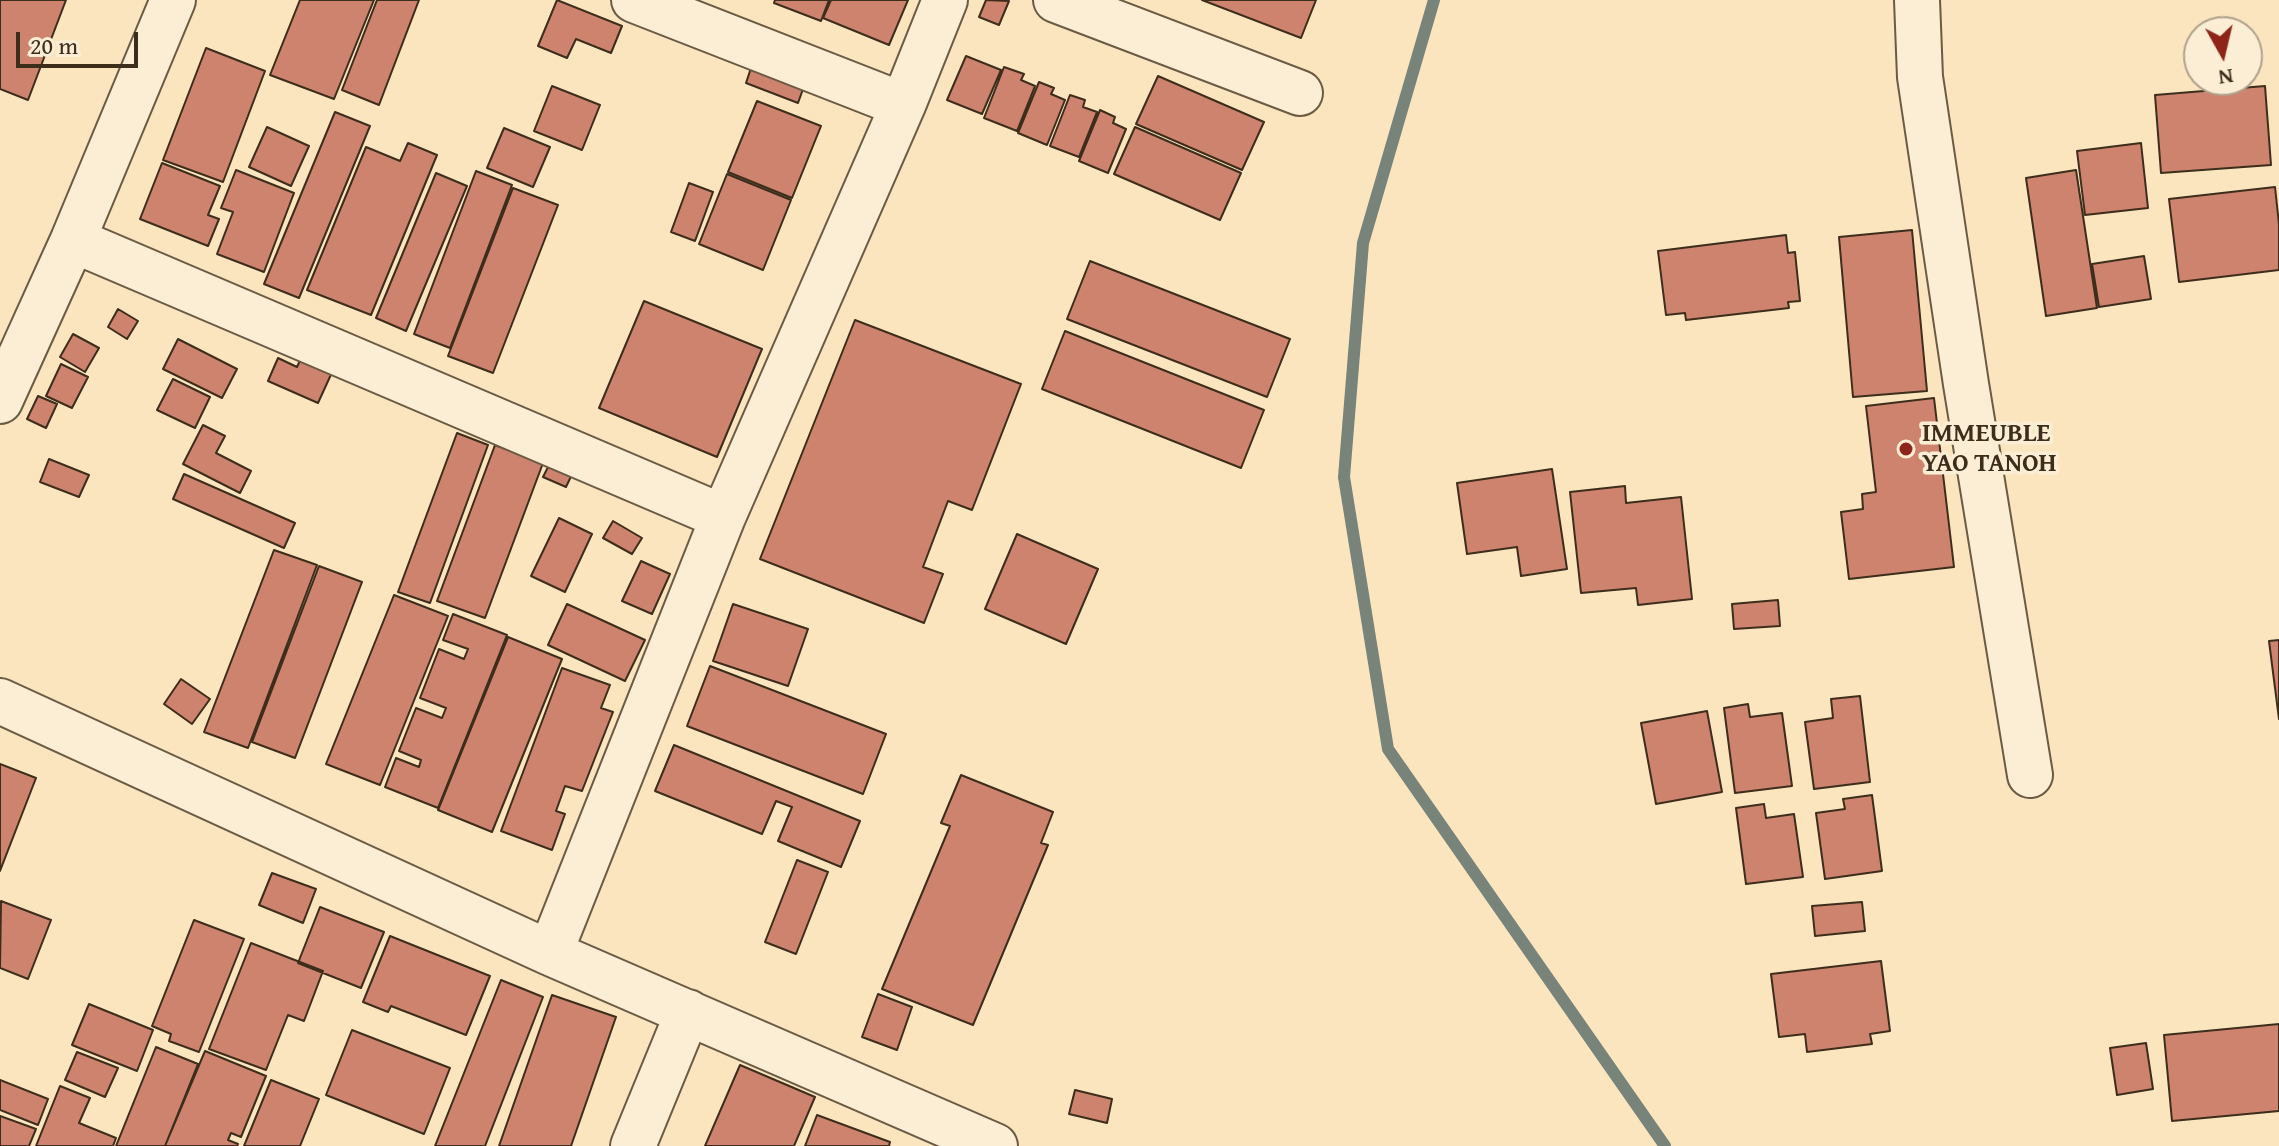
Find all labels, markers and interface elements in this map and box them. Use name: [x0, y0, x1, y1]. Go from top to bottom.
scale bar: [20, 16, 142, 66]
north arrow: [2183, 16, 2263, 96]
text: 20 m: [30, 28, 78, 63]
text: N: [2217, 61, 2236, 95]
place label: IMMEUBLE YAO TANOH: [1922, 418, 2057, 480]
marker: IMMEUBLE YAO TANOH: [1897, 440, 1915, 458]

